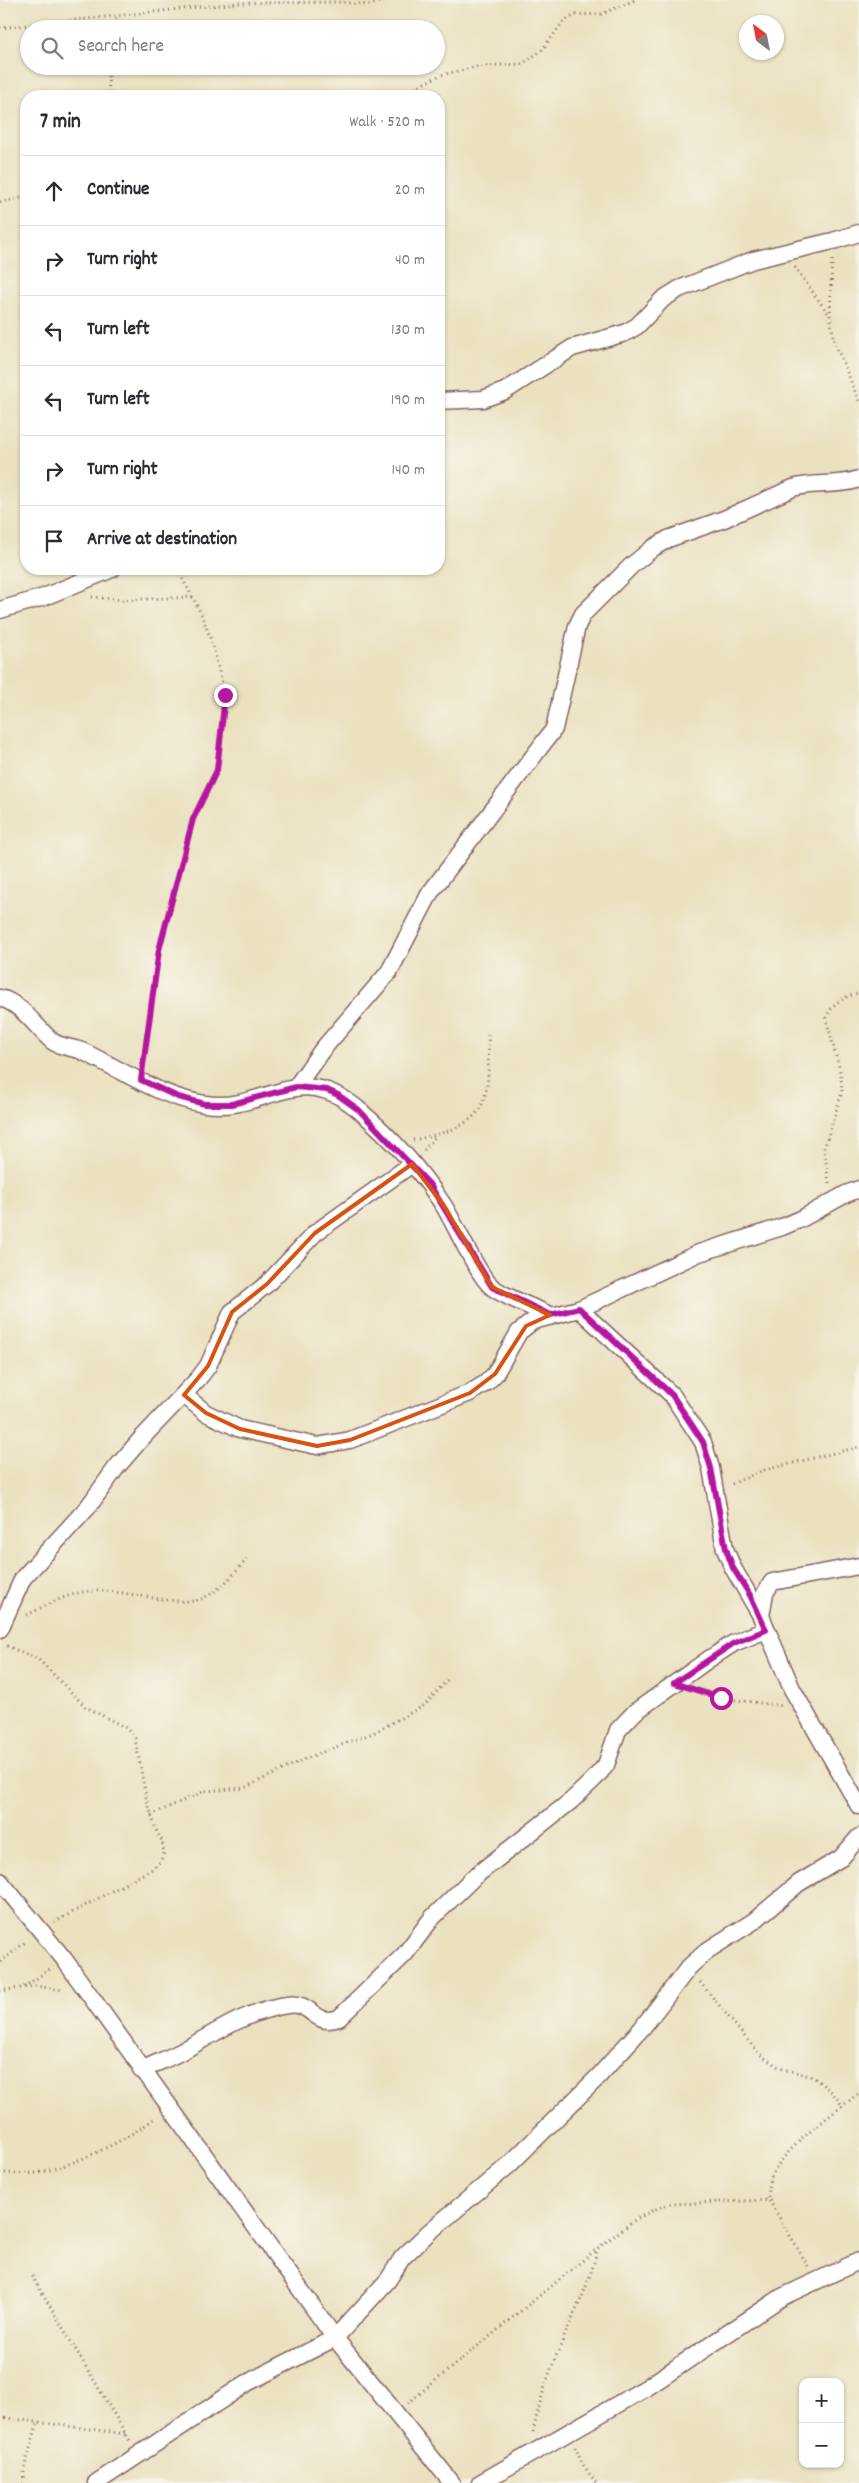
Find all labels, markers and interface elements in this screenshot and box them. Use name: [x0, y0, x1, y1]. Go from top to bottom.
north arrow: [739, 15, 784, 60]
search box: [20, 20, 445, 75]
icon: search: [38, 34, 66, 62]
text: Search here: [78, 34, 164, 61]
text: 7 min: [40, 108, 81, 138]
text: Walk · 520 m: [349, 111, 425, 134]
icon: ahead: [40, 177, 68, 205]
text: Continue: [87, 177, 149, 204]
text: 20 m: [395, 179, 425, 202]
icon: right: [40, 247, 68, 275]
text: Turn right: [87, 247, 158, 274]
text: 40 m: [395, 249, 425, 272]
icon: left: [40, 317, 68, 345]
text: Turn left: [87, 317, 150, 344]
text: 130 m: [391, 319, 425, 342]
icon: left: [40, 387, 68, 415]
text: Turn left: [87, 387, 150, 414]
text: 190 m: [391, 389, 425, 412]
icon: right: [40, 457, 68, 485]
text: Turn right: [87, 457, 158, 484]
text: 140 m: [391, 459, 425, 482]
icon: arrive: [40, 527, 68, 555]
text: Arrive at destination: [87, 527, 237, 554]
route end: [214, 684, 237, 707]
route start: [710, 1687, 733, 1710]
map controls: [799, 2378, 844, 2468]
button: +: [799, 2378, 844, 2423]
button: −: [799, 2423, 844, 2468]

